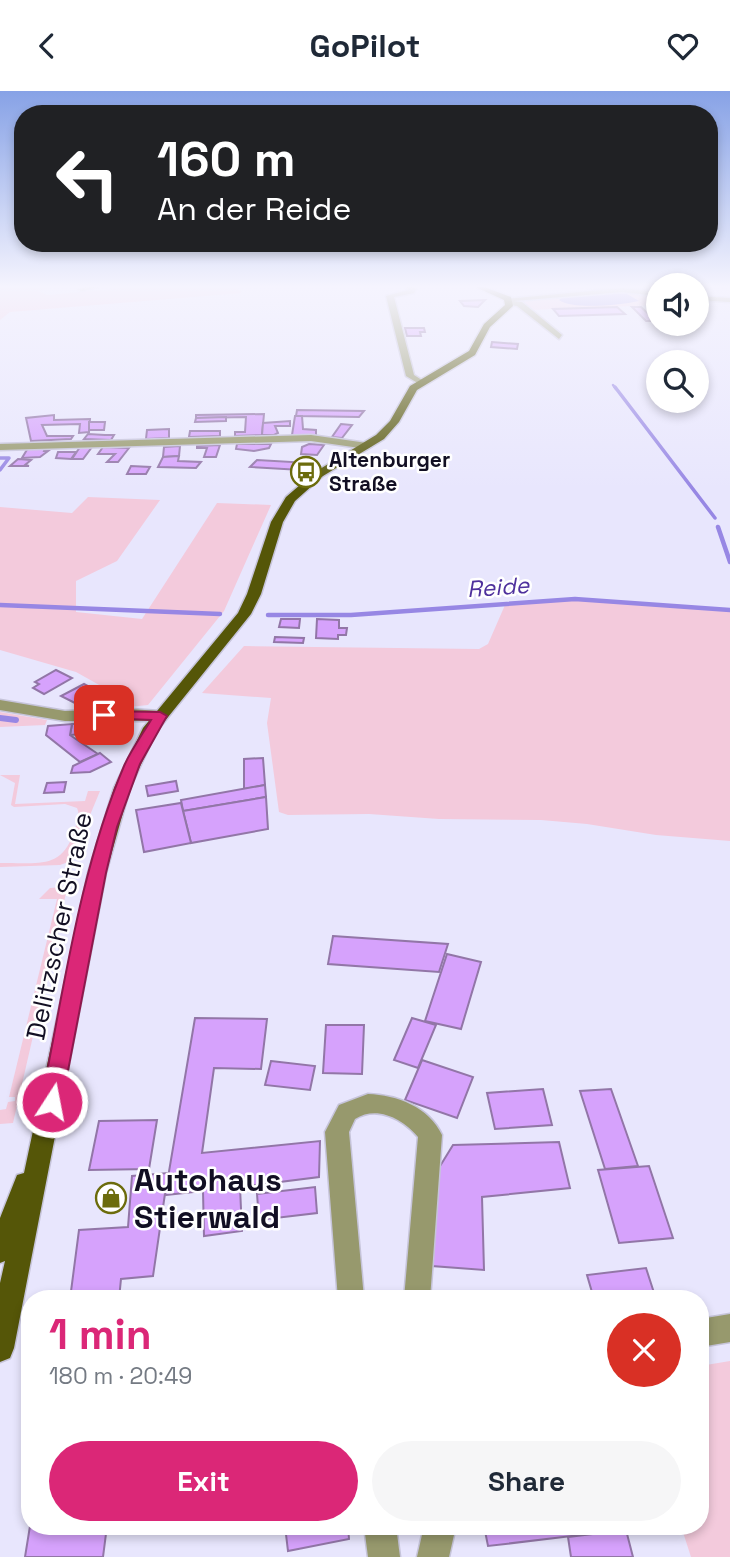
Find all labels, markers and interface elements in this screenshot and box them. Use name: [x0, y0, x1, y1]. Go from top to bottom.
text: GoPilot: [310, 26, 420, 66]
icon: back: [28, 27, 66, 65]
icon: heart: [664, 27, 702, 65]
text: 160 m: [157, 128, 295, 190]
icon: left: [42, 133, 133, 224]
text: An der Reide: [157, 189, 351, 229]
map controls: [646, 273, 709, 413]
button: sound: [646, 273, 709, 336]
button: search: [646, 350, 709, 413]
place label: Altenburger Straße: [329, 446, 450, 497]
bus stop icon: Altenburger Straße: [289, 455, 323, 489]
water label: Reide: [466, 570, 531, 604]
pin: [74, 685, 134, 745]
icon: arrive: [85, 696, 123, 734]
street label: Delitzscher Straße: [18, 809, 100, 1043]
position arrow: [15, 1065, 89, 1139]
place label: Autohaus Stierwald: [134, 1160, 282, 1237]
shop icon: Autohaus Stierwald: [94, 1181, 128, 1215]
text: 1 min: [49, 1308, 152, 1361]
button: close: [607, 1313, 681, 1387]
text: 180 m · 20:49: [49, 1361, 192, 1391]
button: Exit: [49, 1441, 358, 1521]
button: Share: [372, 1441, 681, 1521]

